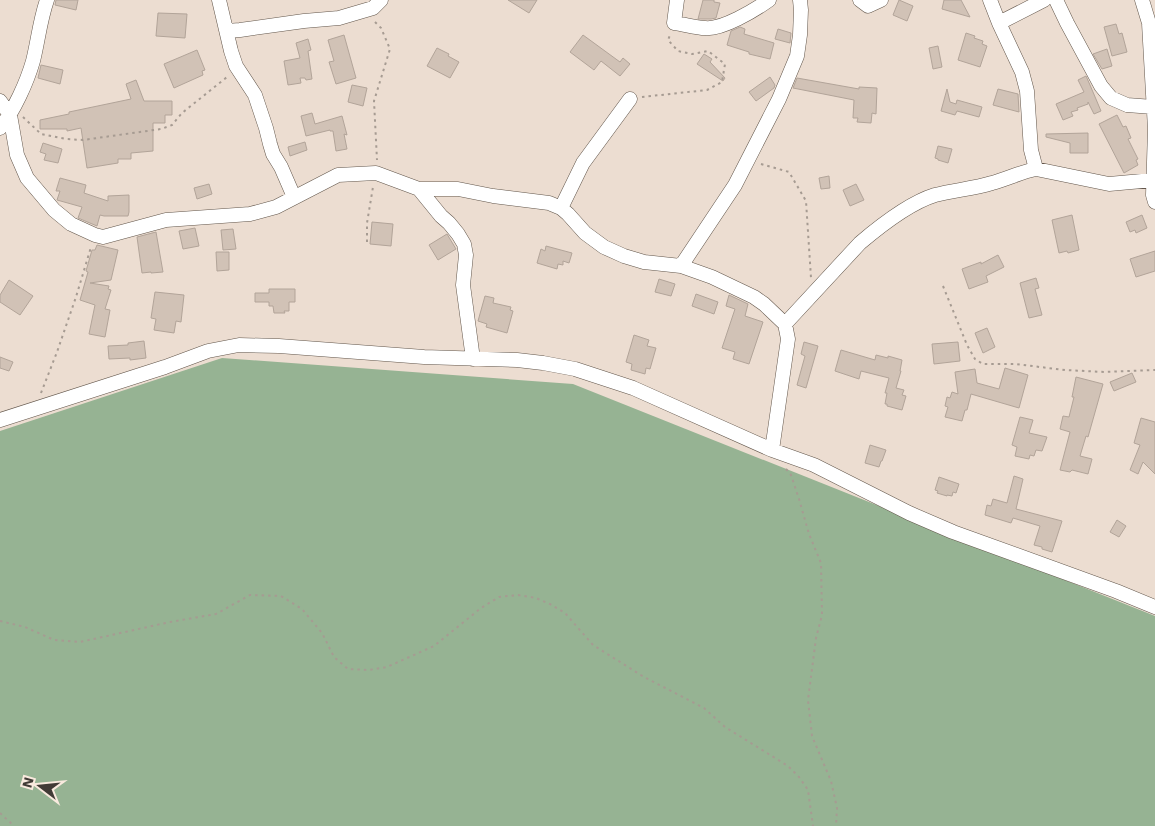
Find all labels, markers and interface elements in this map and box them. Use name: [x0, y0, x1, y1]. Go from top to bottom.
north arrow: [15, 761, 65, 811]
text: N: [18, 775, 37, 790]

